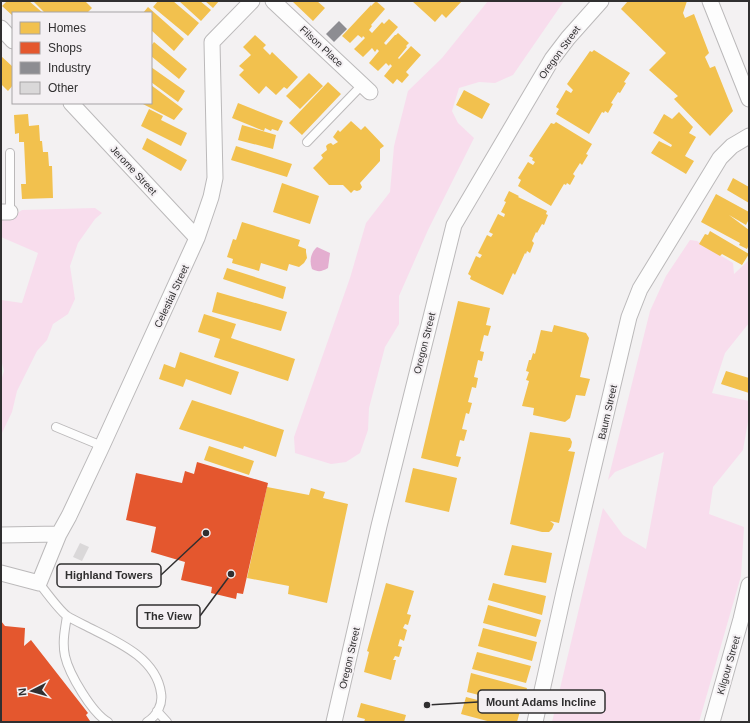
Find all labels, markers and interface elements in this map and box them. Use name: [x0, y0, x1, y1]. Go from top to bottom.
legend: [12, 12, 152, 104]
text: Homes: [48, 21, 86, 35]
street label: Oregon Street: [536, 23, 582, 81]
street label: Filson Place: [298, 24, 346, 69]
text: Shops: [48, 41, 82, 55]
text: Industry: [48, 61, 91, 75]
text: Other: [48, 81, 78, 95]
street label: Jerome Street: [108, 144, 159, 197]
street label: Celestial Street: [152, 263, 191, 329]
street label: Oregon Street: [412, 311, 437, 375]
street label: Baum Street: [596, 384, 619, 440]
callout: Highland Towers: [57, 564, 161, 587]
text: Highland Towers: [65, 569, 153, 581]
callout: The View: [137, 605, 200, 628]
text: The View: [144, 610, 192, 622]
street label: Oregon Street: [337, 626, 362, 690]
street label: Kilgour Street: [715, 634, 742, 696]
north arrow: [12, 671, 52, 711]
text: N: [16, 687, 28, 697]
callout: Mount Adams Incline: [478, 690, 605, 713]
text: Mount Adams Incline: [486, 696, 596, 708]

